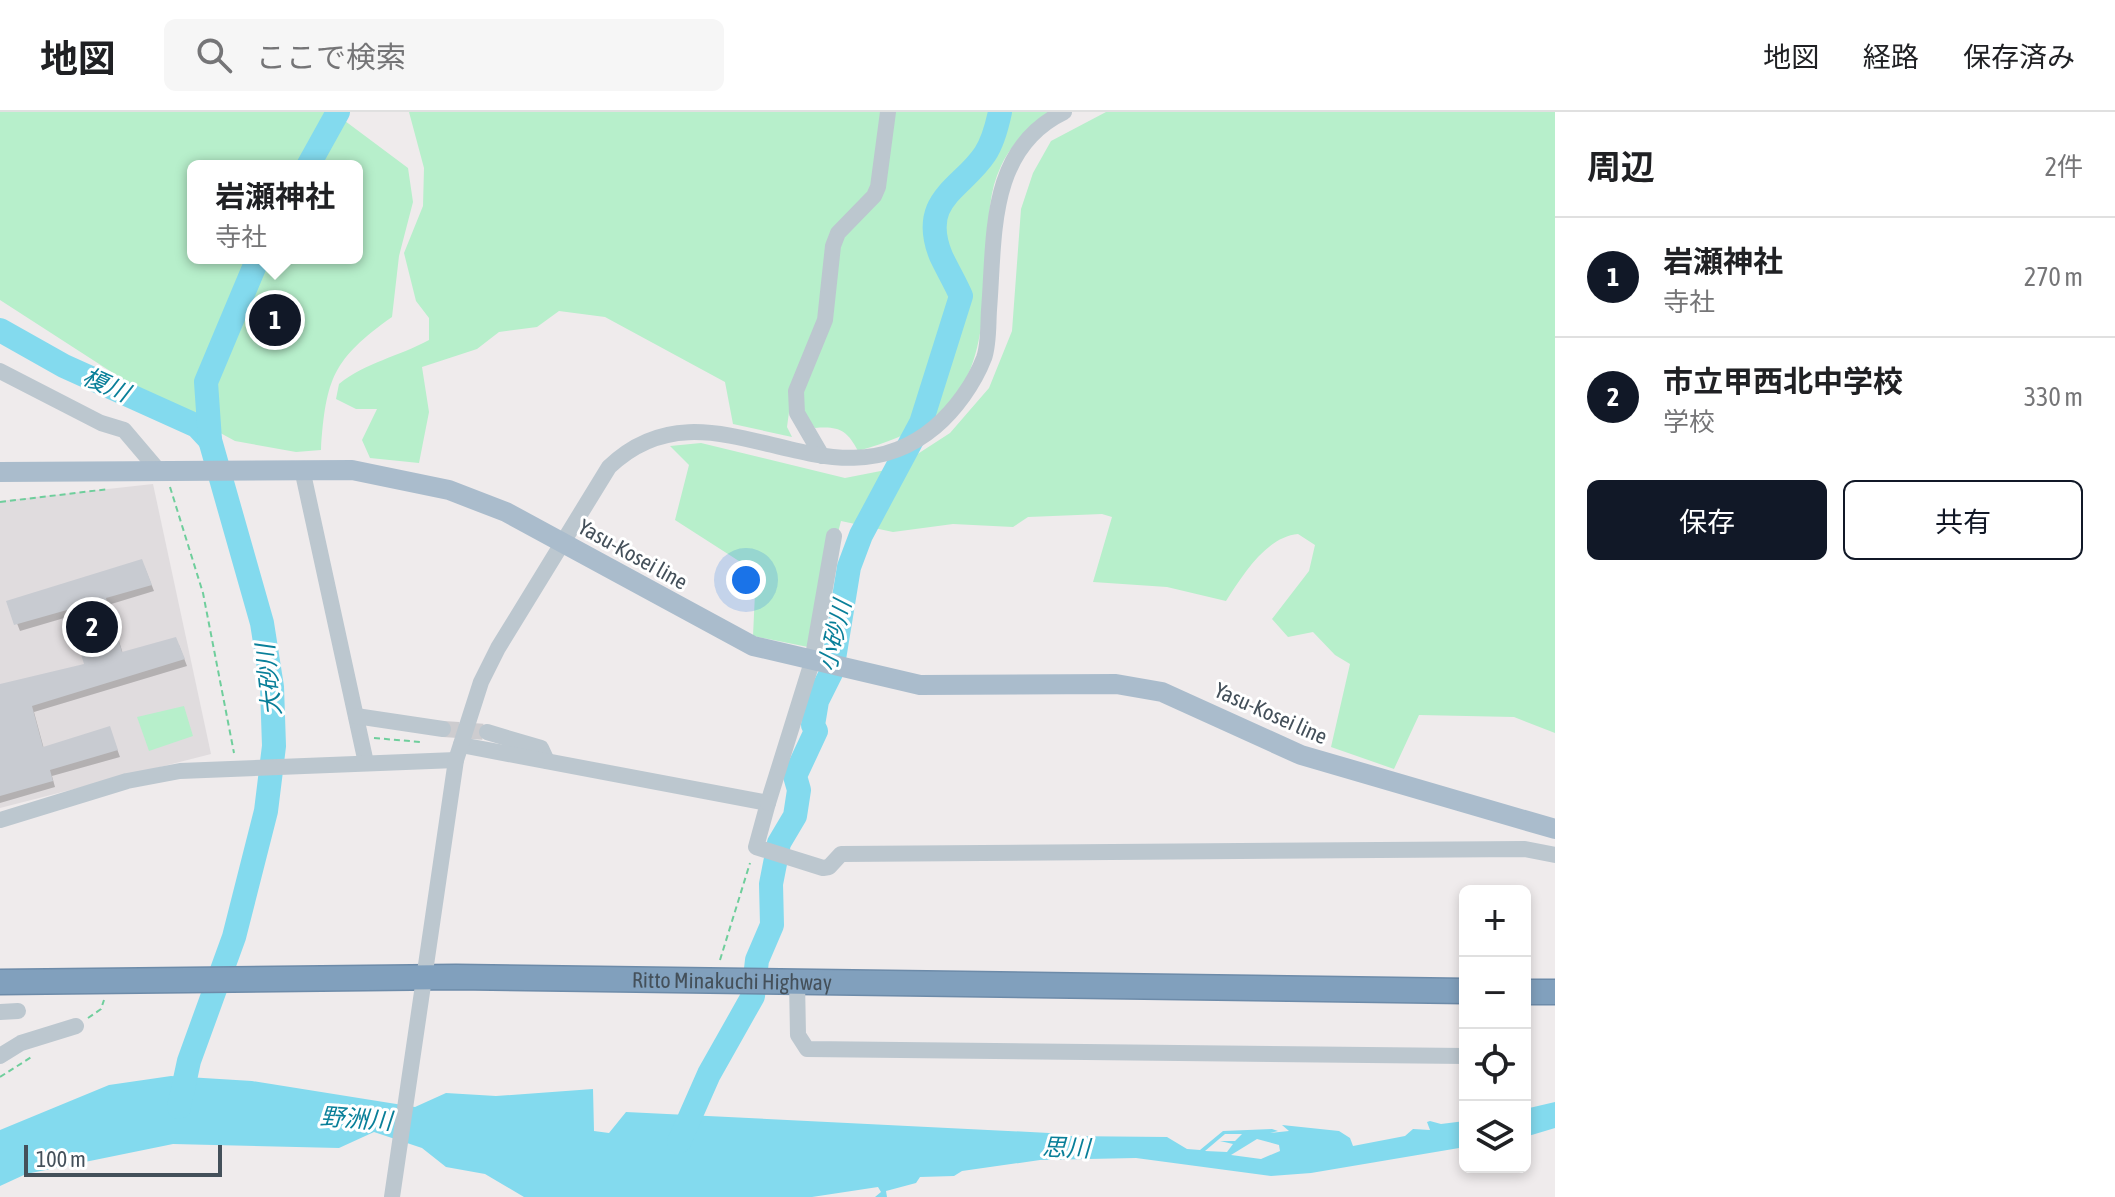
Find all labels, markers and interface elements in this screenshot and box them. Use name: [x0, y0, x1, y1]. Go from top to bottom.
search box: [164, 19, 724, 91]
icon: search: [192, 33, 236, 77]
text: 地図: [40, 37, 116, 80]
text: ここで検索: [256, 40, 406, 74]
text: 地図: [1763, 41, 1819, 73]
text: 経路: [1863, 41, 1919, 73]
text: 保存済み: [1963, 41, 2075, 73]
text: 周辺: [1587, 147, 1655, 186]
text: 2件: [2045, 152, 2083, 182]
popup: [187, 160, 363, 264]
text: 岩瀬神社: [215, 179, 335, 213]
text: 寺社: [215, 222, 267, 252]
text: 岩瀬神社: [1663, 244, 1783, 278]
text: 1: [1607, 262, 1619, 292]
text: 270 m: [2024, 262, 2083, 292]
text: 寺社: [1663, 287, 1715, 317]
pin: 1: [249, 290, 301, 350]
water label: 榎川: [79, 362, 136, 408]
text: 市立甲西北中学校: [1663, 364, 1903, 398]
text: 2: [1607, 382, 1619, 412]
text: 330 m: [2024, 382, 2083, 412]
text: 学校: [1663, 407, 1715, 437]
button: 保存: [1587, 480, 1827, 560]
button: 共有: [1843, 480, 2083, 560]
street label: Yasu-Kosei line: [574, 513, 692, 595]
your location: [726, 560, 766, 600]
water label: 小砂川: [813, 595, 856, 674]
pin: 2: [66, 597, 118, 657]
water label: 大砂川: [251, 640, 286, 717]
street label: Yasu-Kosei line: [1211, 677, 1331, 749]
map controls: [1459, 885, 1531, 1173]
button: +: [1459, 885, 1531, 957]
button: −: [1459, 957, 1531, 1029]
street label: Ritto Minakuchi Highway: [632, 966, 832, 995]
button: locate: [1459, 1029, 1531, 1101]
button: layers: [1459, 1101, 1531, 1173]
water label: 野洲川: [319, 1103, 396, 1135]
water label: 思川: [1042, 1133, 1093, 1162]
scale bar: [24, 1141, 222, 1177]
text: 100 m: [36, 1146, 86, 1172]

